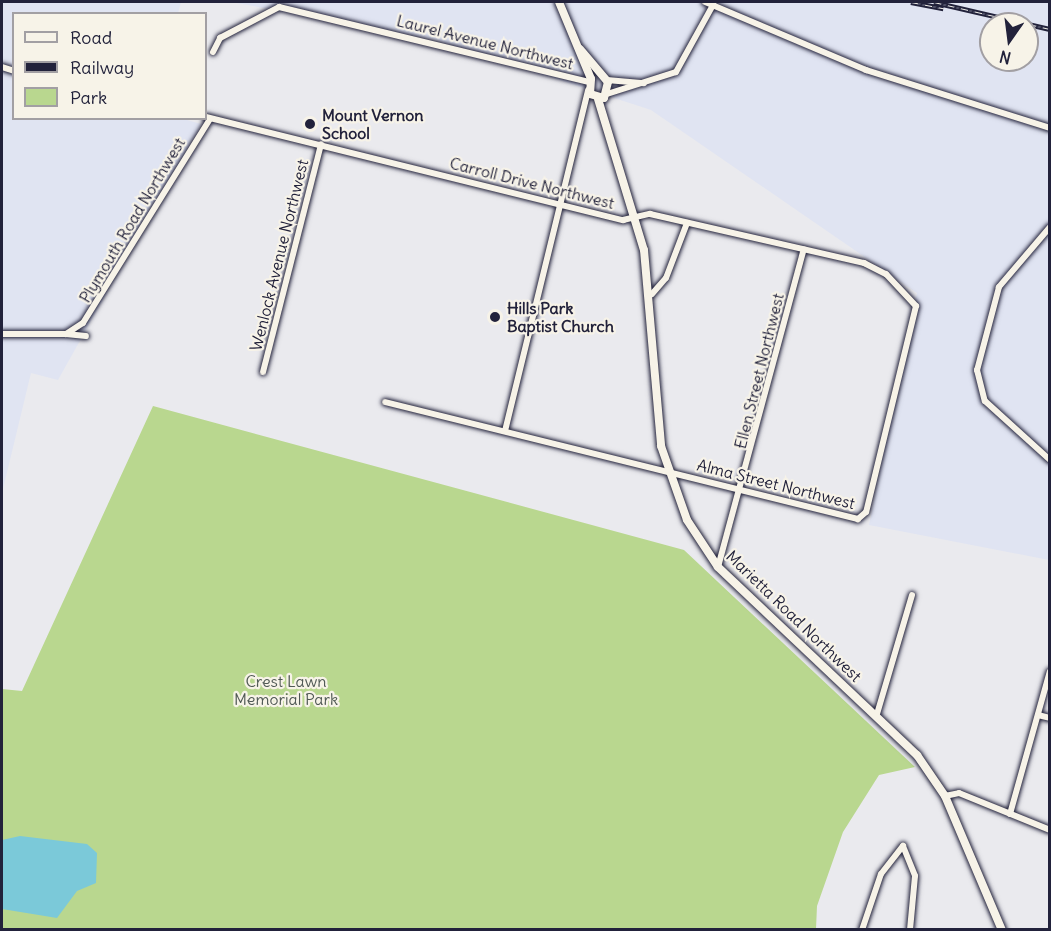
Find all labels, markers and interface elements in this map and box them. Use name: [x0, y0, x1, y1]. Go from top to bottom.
street label: Laurel Avenue Northwest: [395, 11, 575, 73]
legend: [12, 12, 207, 120]
north arrow: [979, 12, 1039, 72]
text: Road: [70, 26, 112, 49]
text: N: [997, 46, 1013, 69]
text: Railway: [70, 56, 134, 79]
text: Park: [70, 86, 107, 109]
place label: Mount Vernon School: [322, 105, 424, 143]
marker: Mount Vernon School: [303, 117, 317, 131]
street label: Plymouth Road Northwest: [75, 134, 189, 306]
street label: Carroll Drive Northwest: [448, 153, 616, 213]
street label: Wenlock Avenue Northwest: [246, 157, 312, 353]
street label: Ellen Street Northwest: [730, 291, 788, 451]
place label: Hills Park Baptist Church: [507, 298, 614, 336]
marker: Hills Park Baptist Church: [488, 310, 502, 324]
street label: Alma Street Northwest: [695, 455, 857, 513]
street label: Marietta Road Northwest: [722, 546, 866, 686]
park label: Crest Lawn Memorial Park: [234, 671, 338, 709]

